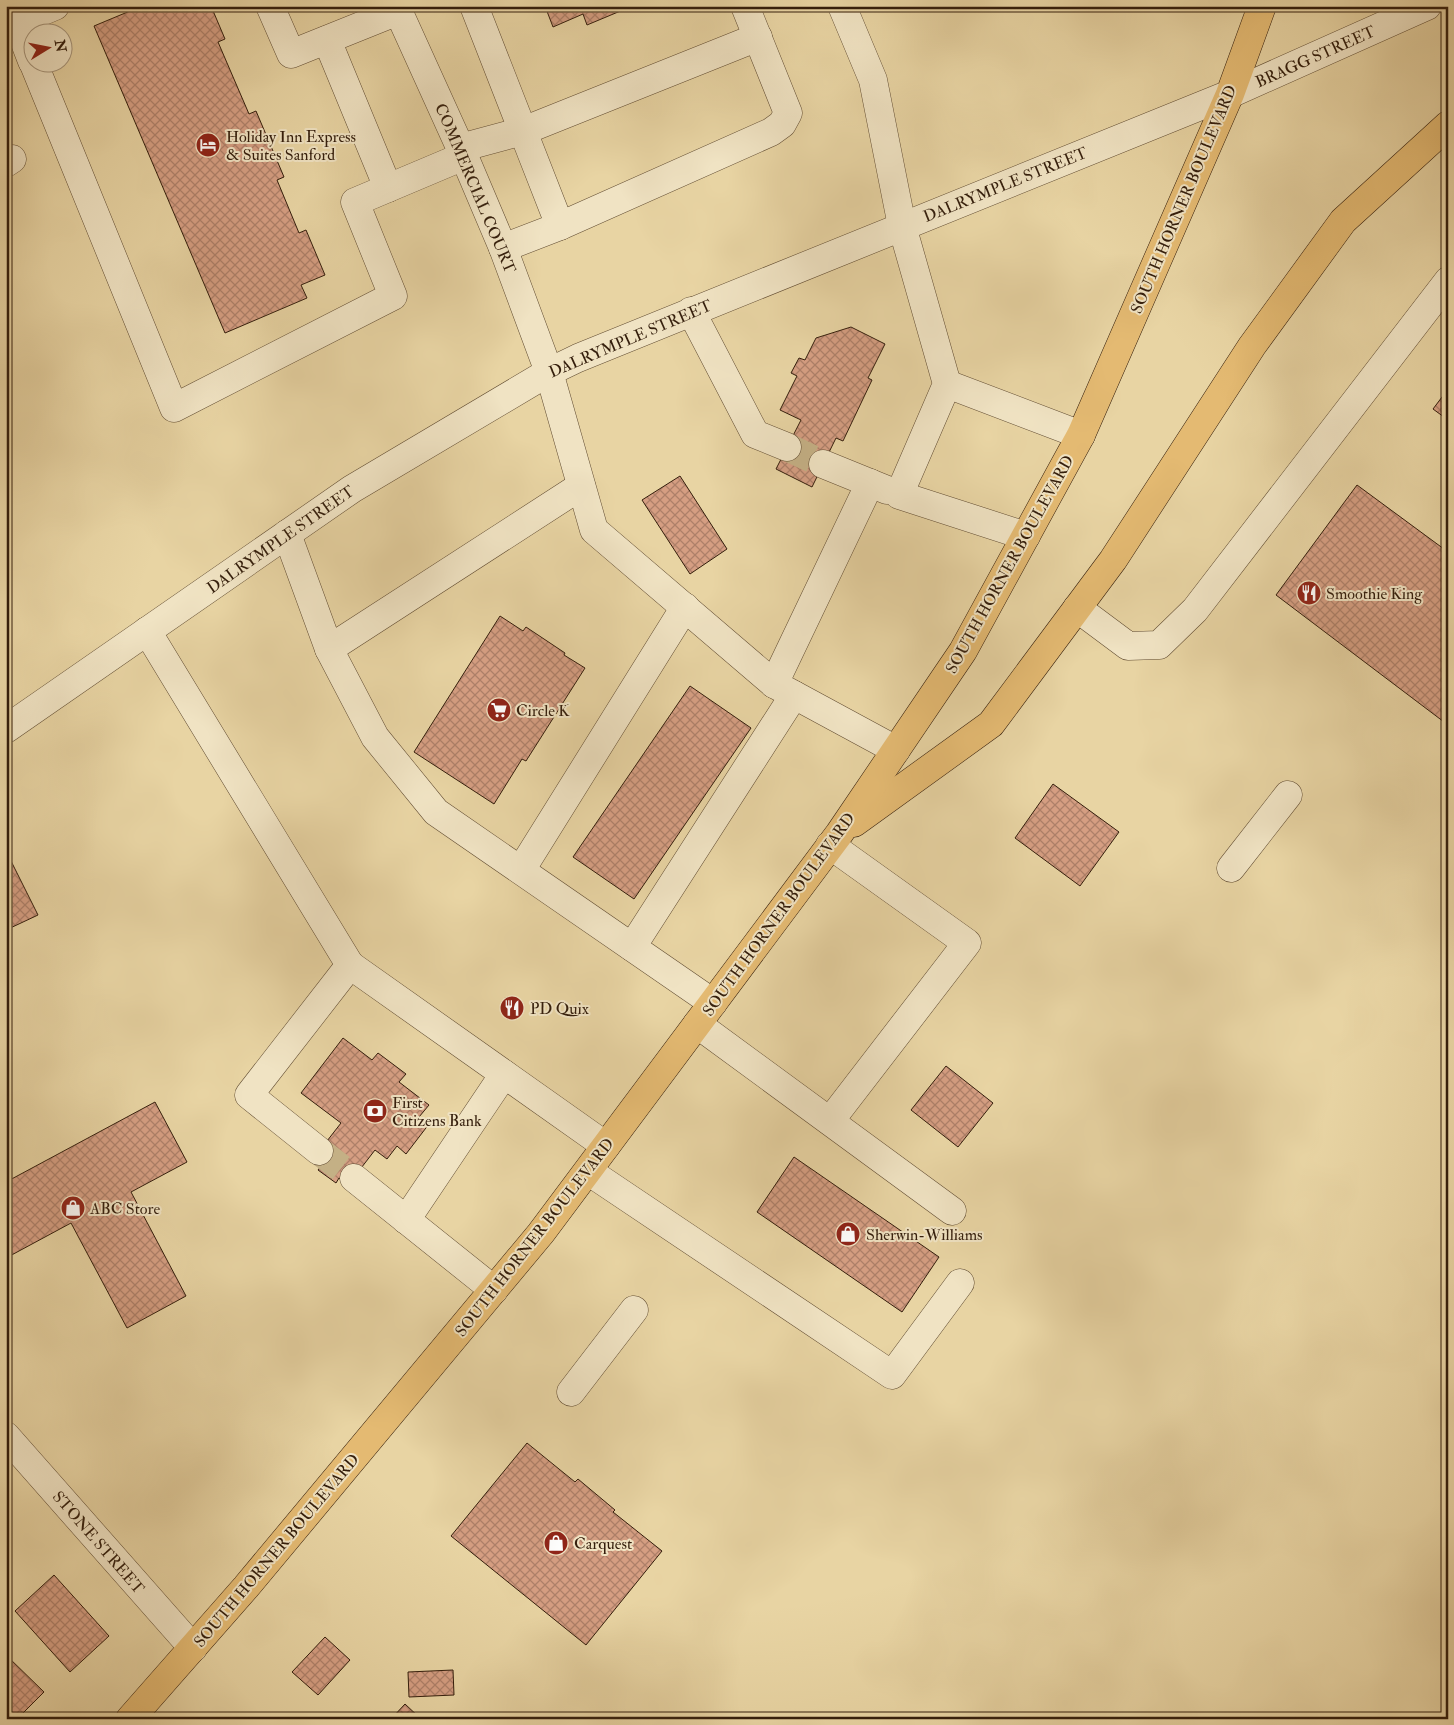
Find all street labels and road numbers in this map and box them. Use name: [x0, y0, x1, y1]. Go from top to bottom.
street label: BRAGG STREET: [1252, 21, 1379, 92]
street label: SOUTH HORNER BOULEVARD: [1127, 82, 1241, 317]
street label: COMMERCIAL COURT: [430, 100, 520, 276]
street label: DALRYMPLE STREET: [920, 143, 1090, 227]
street label: DALRYMPLE STREET: [546, 295, 715, 382]
street label: SOUTH HORNER BOULEVARD: [941, 452, 1078, 677]
street label: DALRYMPLE STREET: [203, 481, 358, 598]
street label: SOUTH HORNER BOULEVARD: [698, 809, 859, 1020]
street label: SOUTH HORNER BOULEVARD: [451, 1134, 619, 1341]
street label: SOUTH HORNER BOULEVARD: [190, 1450, 364, 1651]
street label: STONE STREET: [48, 1487, 148, 1598]

